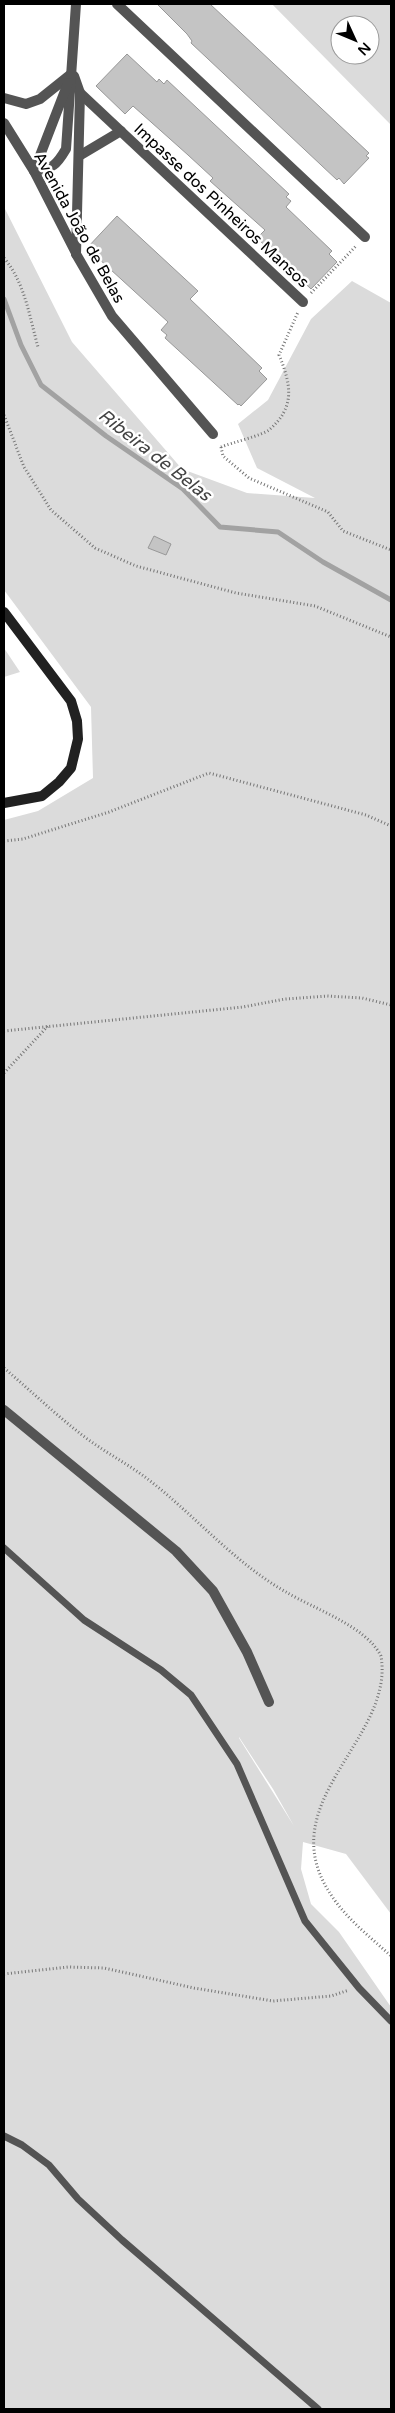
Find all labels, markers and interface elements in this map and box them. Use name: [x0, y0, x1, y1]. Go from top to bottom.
north arrow: [330, 15, 380, 65]
text: N: [354, 39, 374, 59]
street label: Impasse dos Pinheiros Mansos: [130, 119, 313, 292]
street label: Avenida João de Belas: [29, 148, 129, 307]
water label: Ribeira de Belas: [94, 404, 217, 507]

